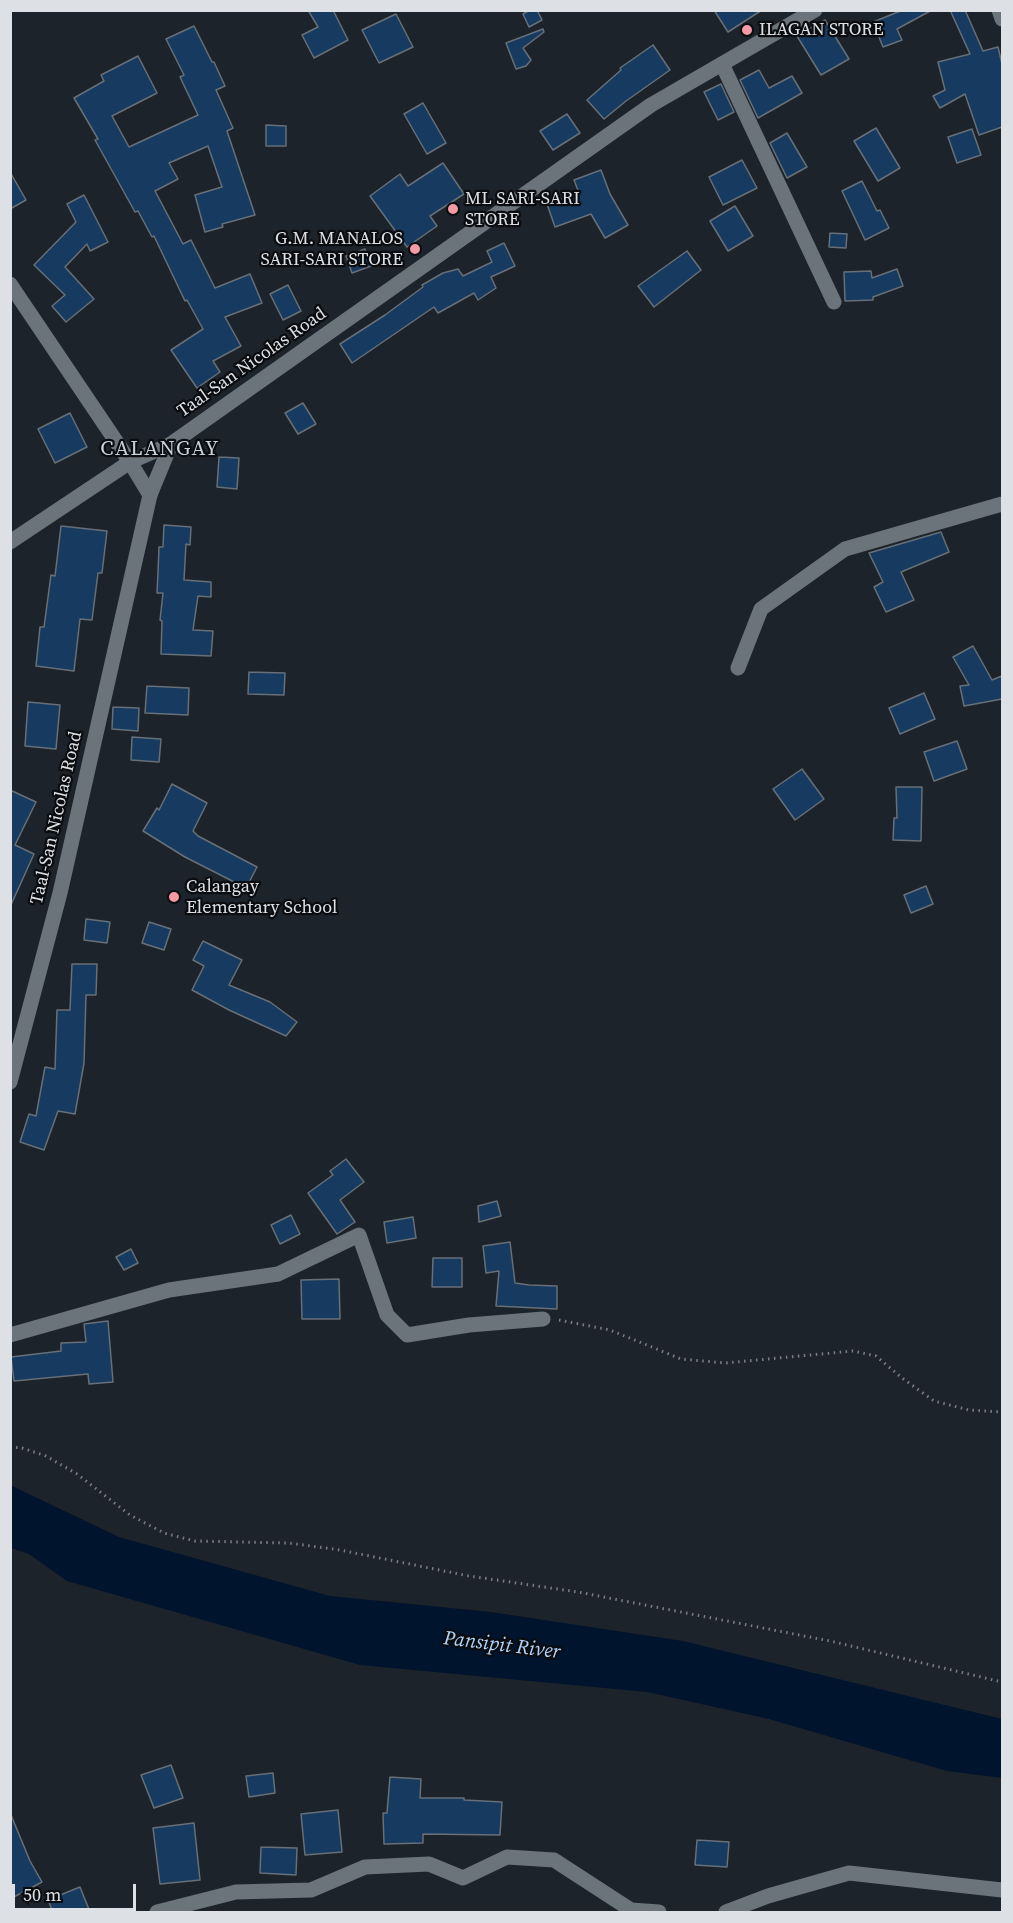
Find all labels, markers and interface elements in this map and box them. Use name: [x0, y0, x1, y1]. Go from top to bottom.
place label: ILAGAN STORE: [759, 19, 884, 41]
marker: ILAGAN STORE: [740, 23, 754, 37]
place label: ML SARI-SARI STORE: [465, 188, 580, 230]
marker: ML SARI-SARI STORE: [446, 202, 460, 216]
place label: G.M. MANALOS SARI-SARI STORE: [261, 228, 403, 270]
marker: G.M. MANALOS SARI-SARI STORE: [408, 242, 422, 256]
street label: Taal-San Nicolas Road: [173, 303, 331, 423]
district label: CALANGAY: [100, 437, 220, 463]
street label: Taal-San Nicolas Road: [27, 729, 87, 907]
place label: Calangay Elementary School: [186, 876, 337, 918]
marker: Calangay Elementary School: [167, 890, 181, 904]
water label: Pansipit River: [442, 1627, 562, 1665]
scale bar: [15, 1872, 140, 1910]
text: 50 m: [23, 1882, 61, 1907]

